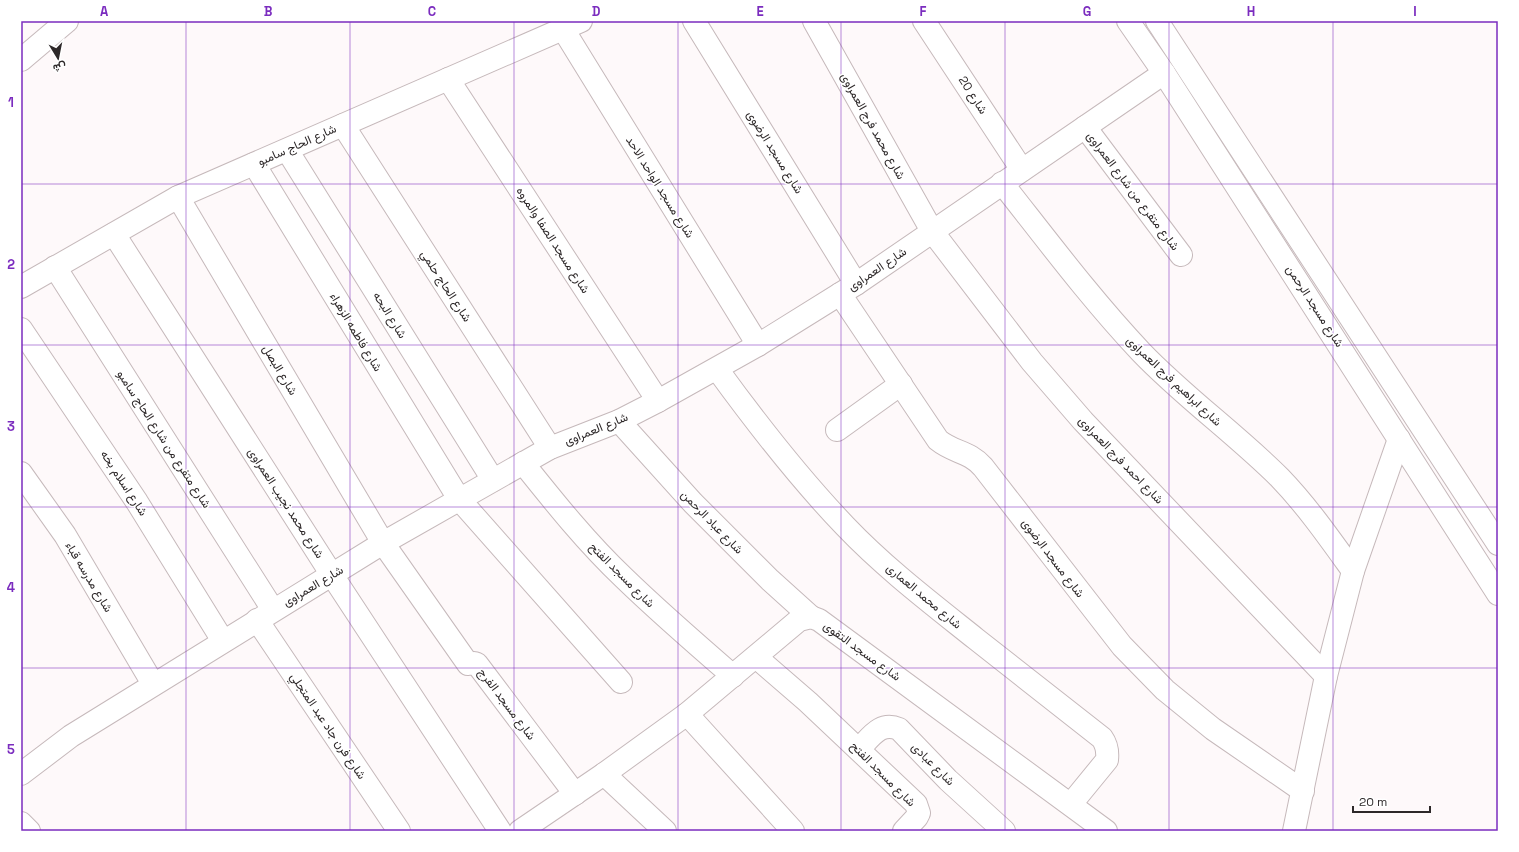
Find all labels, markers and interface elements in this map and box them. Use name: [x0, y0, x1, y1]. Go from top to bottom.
text: A: [100, 3, 109, 20]
text: B: [264, 3, 273, 20]
text: C: [428, 3, 436, 20]
text: D: [592, 3, 601, 20]
text: E: [756, 3, 764, 20]
text: F: [920, 3, 927, 20]
text: G: [1083, 3, 1091, 20]
text: H: [1247, 3, 1255, 20]
text: I: [1413, 3, 1417, 20]
north arrow: [38, 38, 78, 78]
text: ش: [52, 60, 67, 76]
street label: شارع محمد فرج العمراوى: [836, 70, 909, 183]
street label: شارع 20: [954, 73, 991, 118]
text: 1: [8, 94, 14, 111]
street label: شارع مسجد الرضوى: [742, 107, 807, 197]
street label: شارع الحاج سامبو: [255, 121, 339, 170]
street label: شارع متفرع من شارع العمراوى: [1082, 128, 1183, 254]
street label: شارع مسجد الواحد الاحد: [621, 133, 698, 242]
street label: شارع مسجد الصفا والمروه: [512, 184, 593, 297]
street label: شارع العمراوى: [845, 243, 910, 295]
street label: شارع الحاج حلمي: [415, 247, 475, 326]
text: 2: [7, 256, 15, 273]
street label: شارع مسجد الرحمن: [1282, 262, 1348, 351]
street label: شارع فاطمه الزهراء: [325, 289, 386, 375]
street label: شارع البحه: [369, 289, 411, 342]
street label: شارع ابراهيم فرج العمراوى: [1122, 332, 1225, 430]
street label: شارع البصل: [258, 342, 301, 399]
street label: شارع متفرع من شارع الحاج سامبو: [112, 367, 215, 512]
street label: شارع العمراوى: [562, 409, 631, 450]
street label: شارع احمد فرج العمراوى: [1074, 413, 1167, 508]
text: 3: [7, 418, 15, 435]
street label: شارع محمد نجيب العمراوى: [243, 445, 328, 562]
street label: شارع اسلام بخه: [96, 447, 151, 519]
street label: شارع عباد الرحمن: [677, 487, 747, 558]
street label: شارع مسجد الرضوى: [1017, 515, 1088, 601]
street label: شارع مدرسه قباء: [61, 539, 116, 616]
street label: شارع مسجد الفتح: [585, 539, 658, 612]
street label: شارع محمد العمارى: [882, 560, 965, 633]
street label: شارع العمراوى: [280, 562, 347, 611]
text: 4: [7, 579, 15, 596]
street label: شارع مسجد التقوى: [819, 617, 904, 685]
street label: شارع مسجد الفرج: [474, 665, 539, 744]
street label: شارع فرن جاد عبد المتجلي: [285, 670, 370, 784]
street label: شارع مسجد الفتح: [846, 738, 919, 811]
street label: شارع عبادى: [907, 739, 958, 790]
text: 5: [7, 741, 15, 758]
scale bar: [1353, 788, 1430, 814]
text: 20 m: [1359, 794, 1387, 810]

